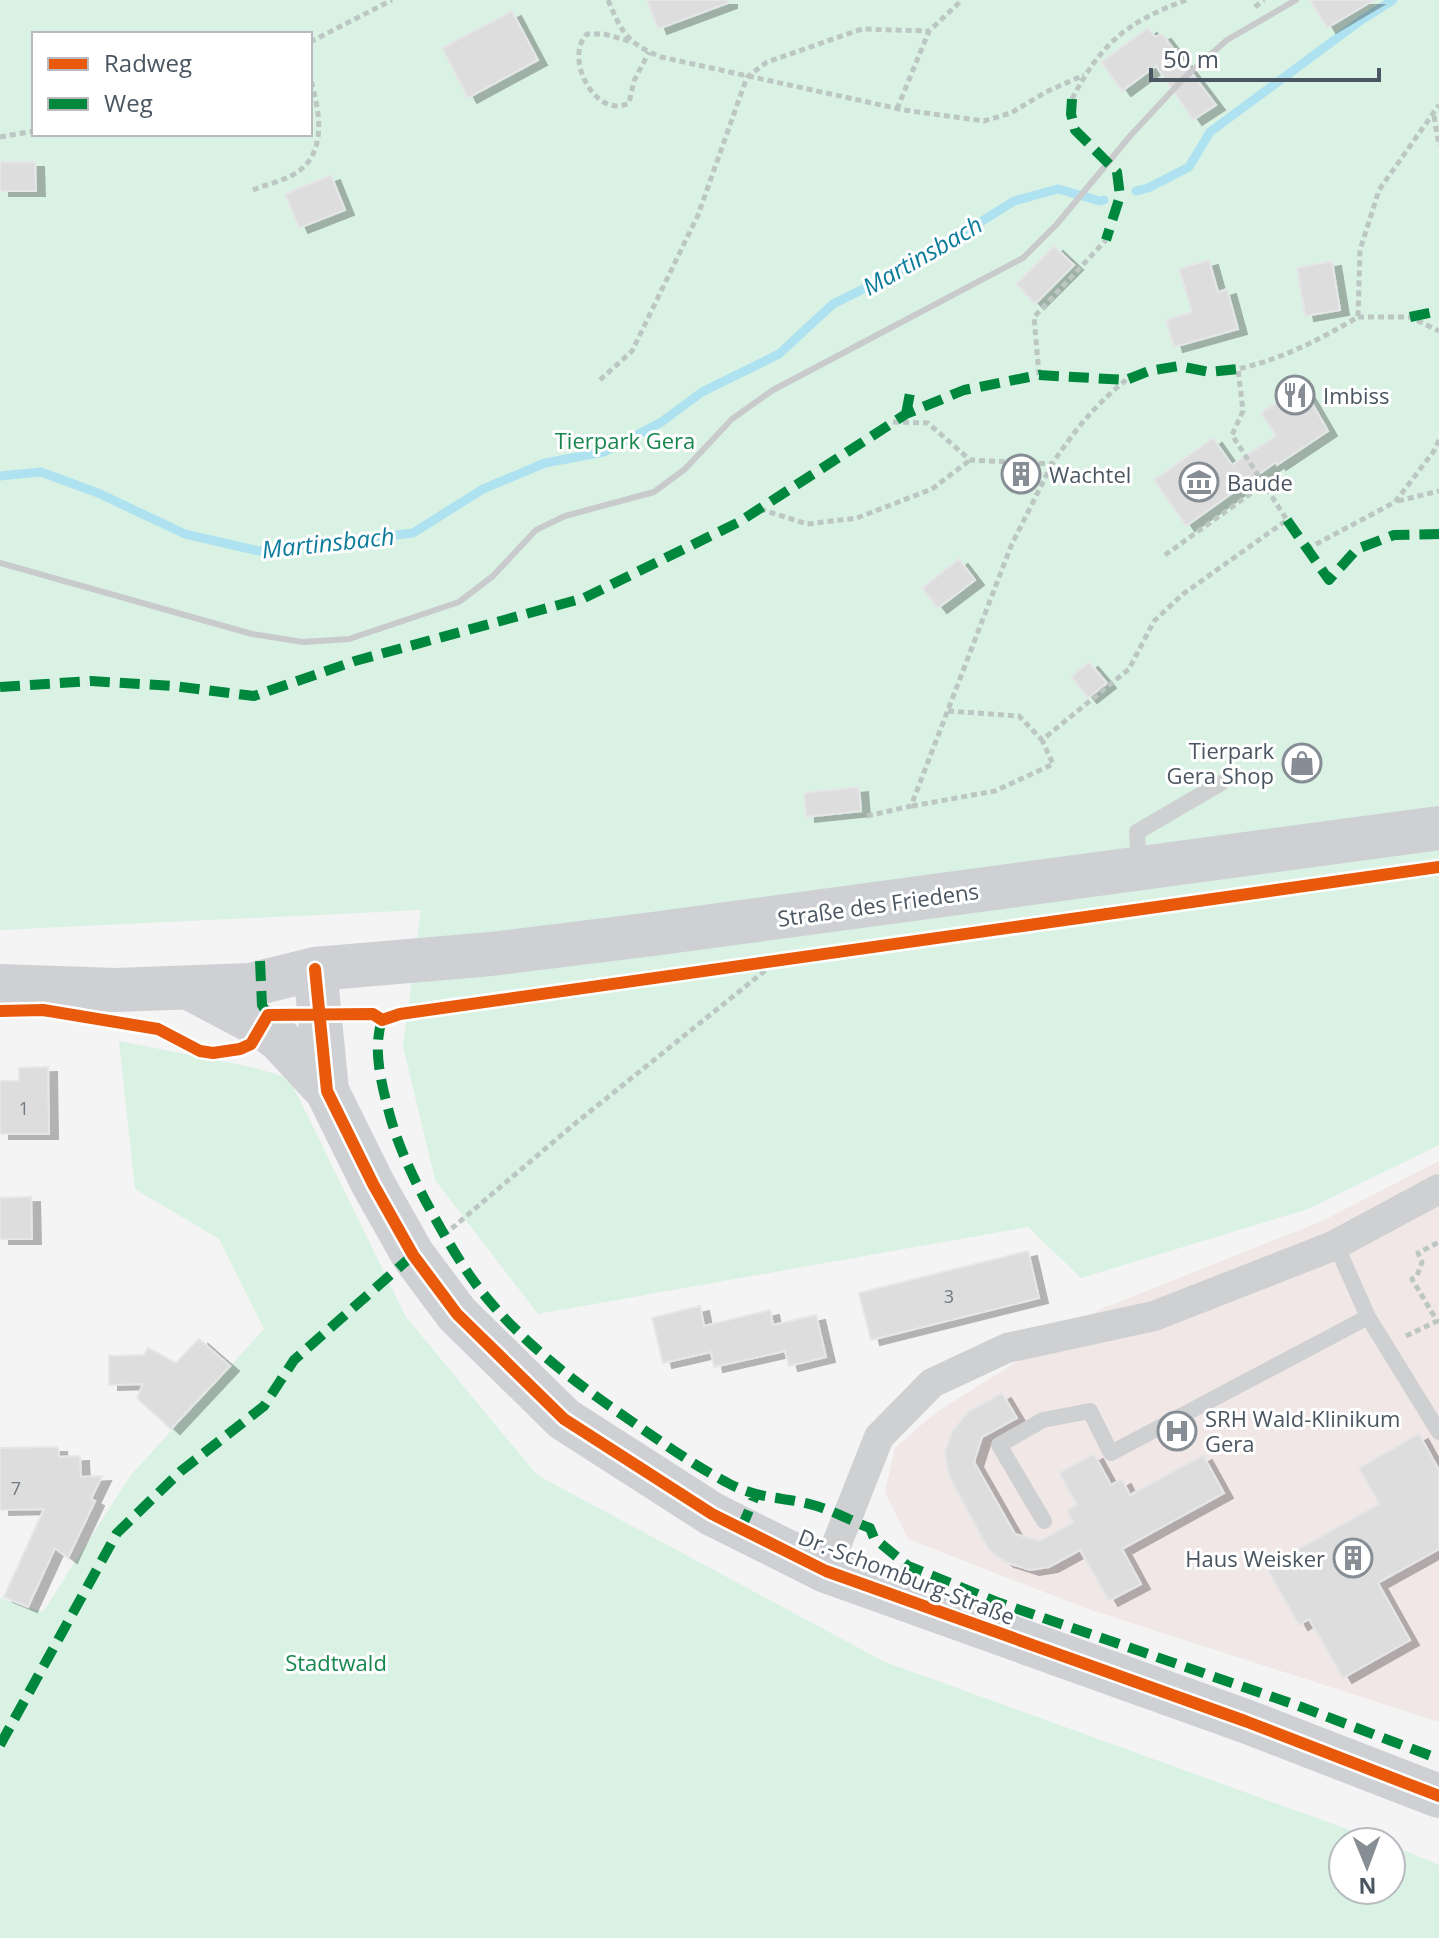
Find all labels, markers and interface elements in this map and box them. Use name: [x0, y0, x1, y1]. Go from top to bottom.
legend: [32, 32, 312, 136]
scale bar: [1151, 32, 1379, 82]
text: 50 m: [1163, 42, 1219, 75]
text: Radweg: [104, 46, 192, 79]
text: Weg: [104, 86, 153, 119]
water label: Martinsbach: [856, 207, 988, 303]
restaurant icon: Imbiss: [1274, 374, 1316, 416]
place label: Imbiss: [1323, 380, 1390, 410]
park label: Tierpark Gera: [555, 425, 695, 455]
building icon: Wachtel: [1000, 453, 1042, 495]
place label: Wachtel: [1049, 459, 1131, 489]
museum icon: Baude: [1178, 461, 1220, 503]
place label: Baude: [1227, 467, 1293, 497]
water label: Martinsbach: [260, 519, 396, 565]
place label: Tierpark Gera Shop: [1166, 735, 1274, 790]
shop icon: Tierpark Gera Shop: [1281, 742, 1323, 784]
street label: Straße des Friedens: [775, 875, 981, 933]
house number: 1: [19, 1096, 29, 1120]
house number: 3: [944, 1284, 954, 1308]
place label: SRH Wald-Klinikum Gera: [1205, 1403, 1400, 1458]
hospital icon: SRH Wald-Klinikum Gera: [1156, 1410, 1198, 1452]
house number: 7: [11, 1476, 21, 1500]
street label: Dr.-Schomburg-Straße: [794, 1521, 1020, 1631]
building icon: Haus Weisker: [1332, 1537, 1374, 1579]
place label: Haus Weisker: [1185, 1543, 1325, 1573]
park label: Stadtwald: [285, 1647, 387, 1677]
north arrow: [1327, 1826, 1407, 1906]
text: N: [1358, 1872, 1377, 1902]

